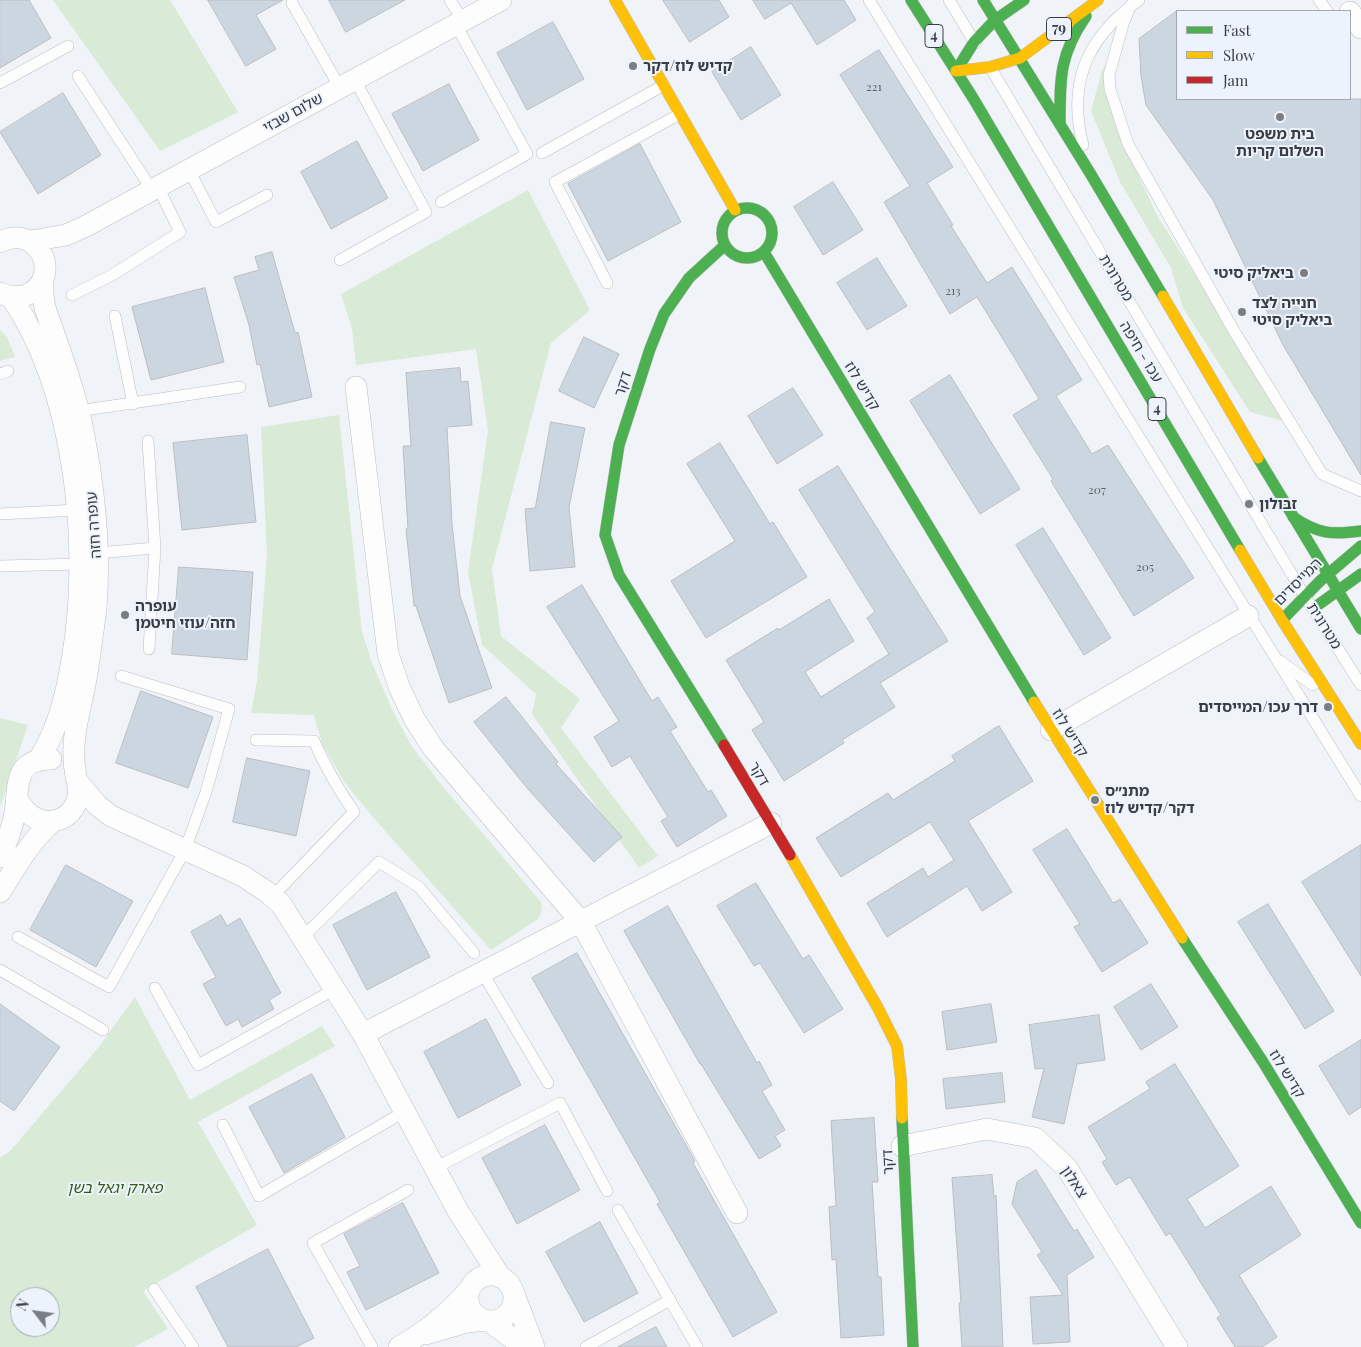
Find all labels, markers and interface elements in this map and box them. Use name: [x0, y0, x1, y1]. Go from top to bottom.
legend: [1176, 10, 1351, 100]
road number: 79: [1046, 18, 1072, 40]
text: Fast: [1223, 20, 1251, 40]
road number: 4: [925, 24, 943, 48]
text: Slow: [1223, 45, 1255, 65]
place label: קדיש לוז/דקר: [643, 57, 733, 75]
marker: קדיש לוז/דקר: [627, 60, 639, 72]
text: Jam: [1223, 70, 1248, 90]
house number: 221: [866, 80, 882, 94]
street label: שלום שבזי: [260, 89, 326, 137]
marker: בית משפט השלום קריות: [1274, 111, 1286, 123]
place label: בית משפט השלום קריות: [1236, 125, 1324, 160]
street label: מטרונית: [1095, 251, 1137, 305]
place label: ביאליק סיטי: [1214, 264, 1294, 282]
marker: ביאליק סיטי: [1298, 267, 1310, 279]
house number: 213: [945, 284, 961, 298]
place label: חנייה לצד ביאליק סיטי: [1252, 294, 1332, 329]
marker: חנייה לצד ביאליק סיטי: [1236, 306, 1248, 318]
street label: עכו - חיפה: [1116, 318, 1166, 386]
street label: קדיש לוז: [840, 358, 884, 414]
street label: דקר: [611, 369, 635, 399]
road number: 4: [1148, 398, 1166, 420]
house number: 207: [1088, 483, 1106, 497]
street label: עופרה חזה: [83, 491, 105, 559]
place label: זבולון: [1259, 495, 1297, 513]
marker: זבולון: [1243, 498, 1255, 510]
street label: המייסדים: [1270, 554, 1326, 610]
house number: 205: [1136, 560, 1154, 574]
place label: עופרה חזה/עוזי חיטמן: [135, 597, 236, 632]
street label: מטרונית: [1303, 599, 1345, 653]
marker: עופרה חזה/עוזי חיטמן: [119, 609, 131, 621]
place label: דרך עכו/המייסדים: [1198, 698, 1318, 716]
marker: דרך עכו/המייסדים: [1322, 701, 1334, 713]
street label: קדיש לוז: [1048, 705, 1092, 761]
street label: דקר: [745, 758, 773, 790]
place label: מתנ״ס דקר/קדיש לוז: [1105, 782, 1195, 817]
marker: מתנ״ס דקר/קדיש לוז: [1089, 794, 1101, 806]
street label: קדיש לוז: [1265, 1046, 1309, 1102]
street label: דקר: [878, 1149, 898, 1175]
street label: צאלון: [1057, 1163, 1091, 1201]
park label: פארק יגאל בשן: [67, 1179, 163, 1197]
north arrow: [10, 1287, 60, 1337]
text: N: [12, 1296, 33, 1314]

